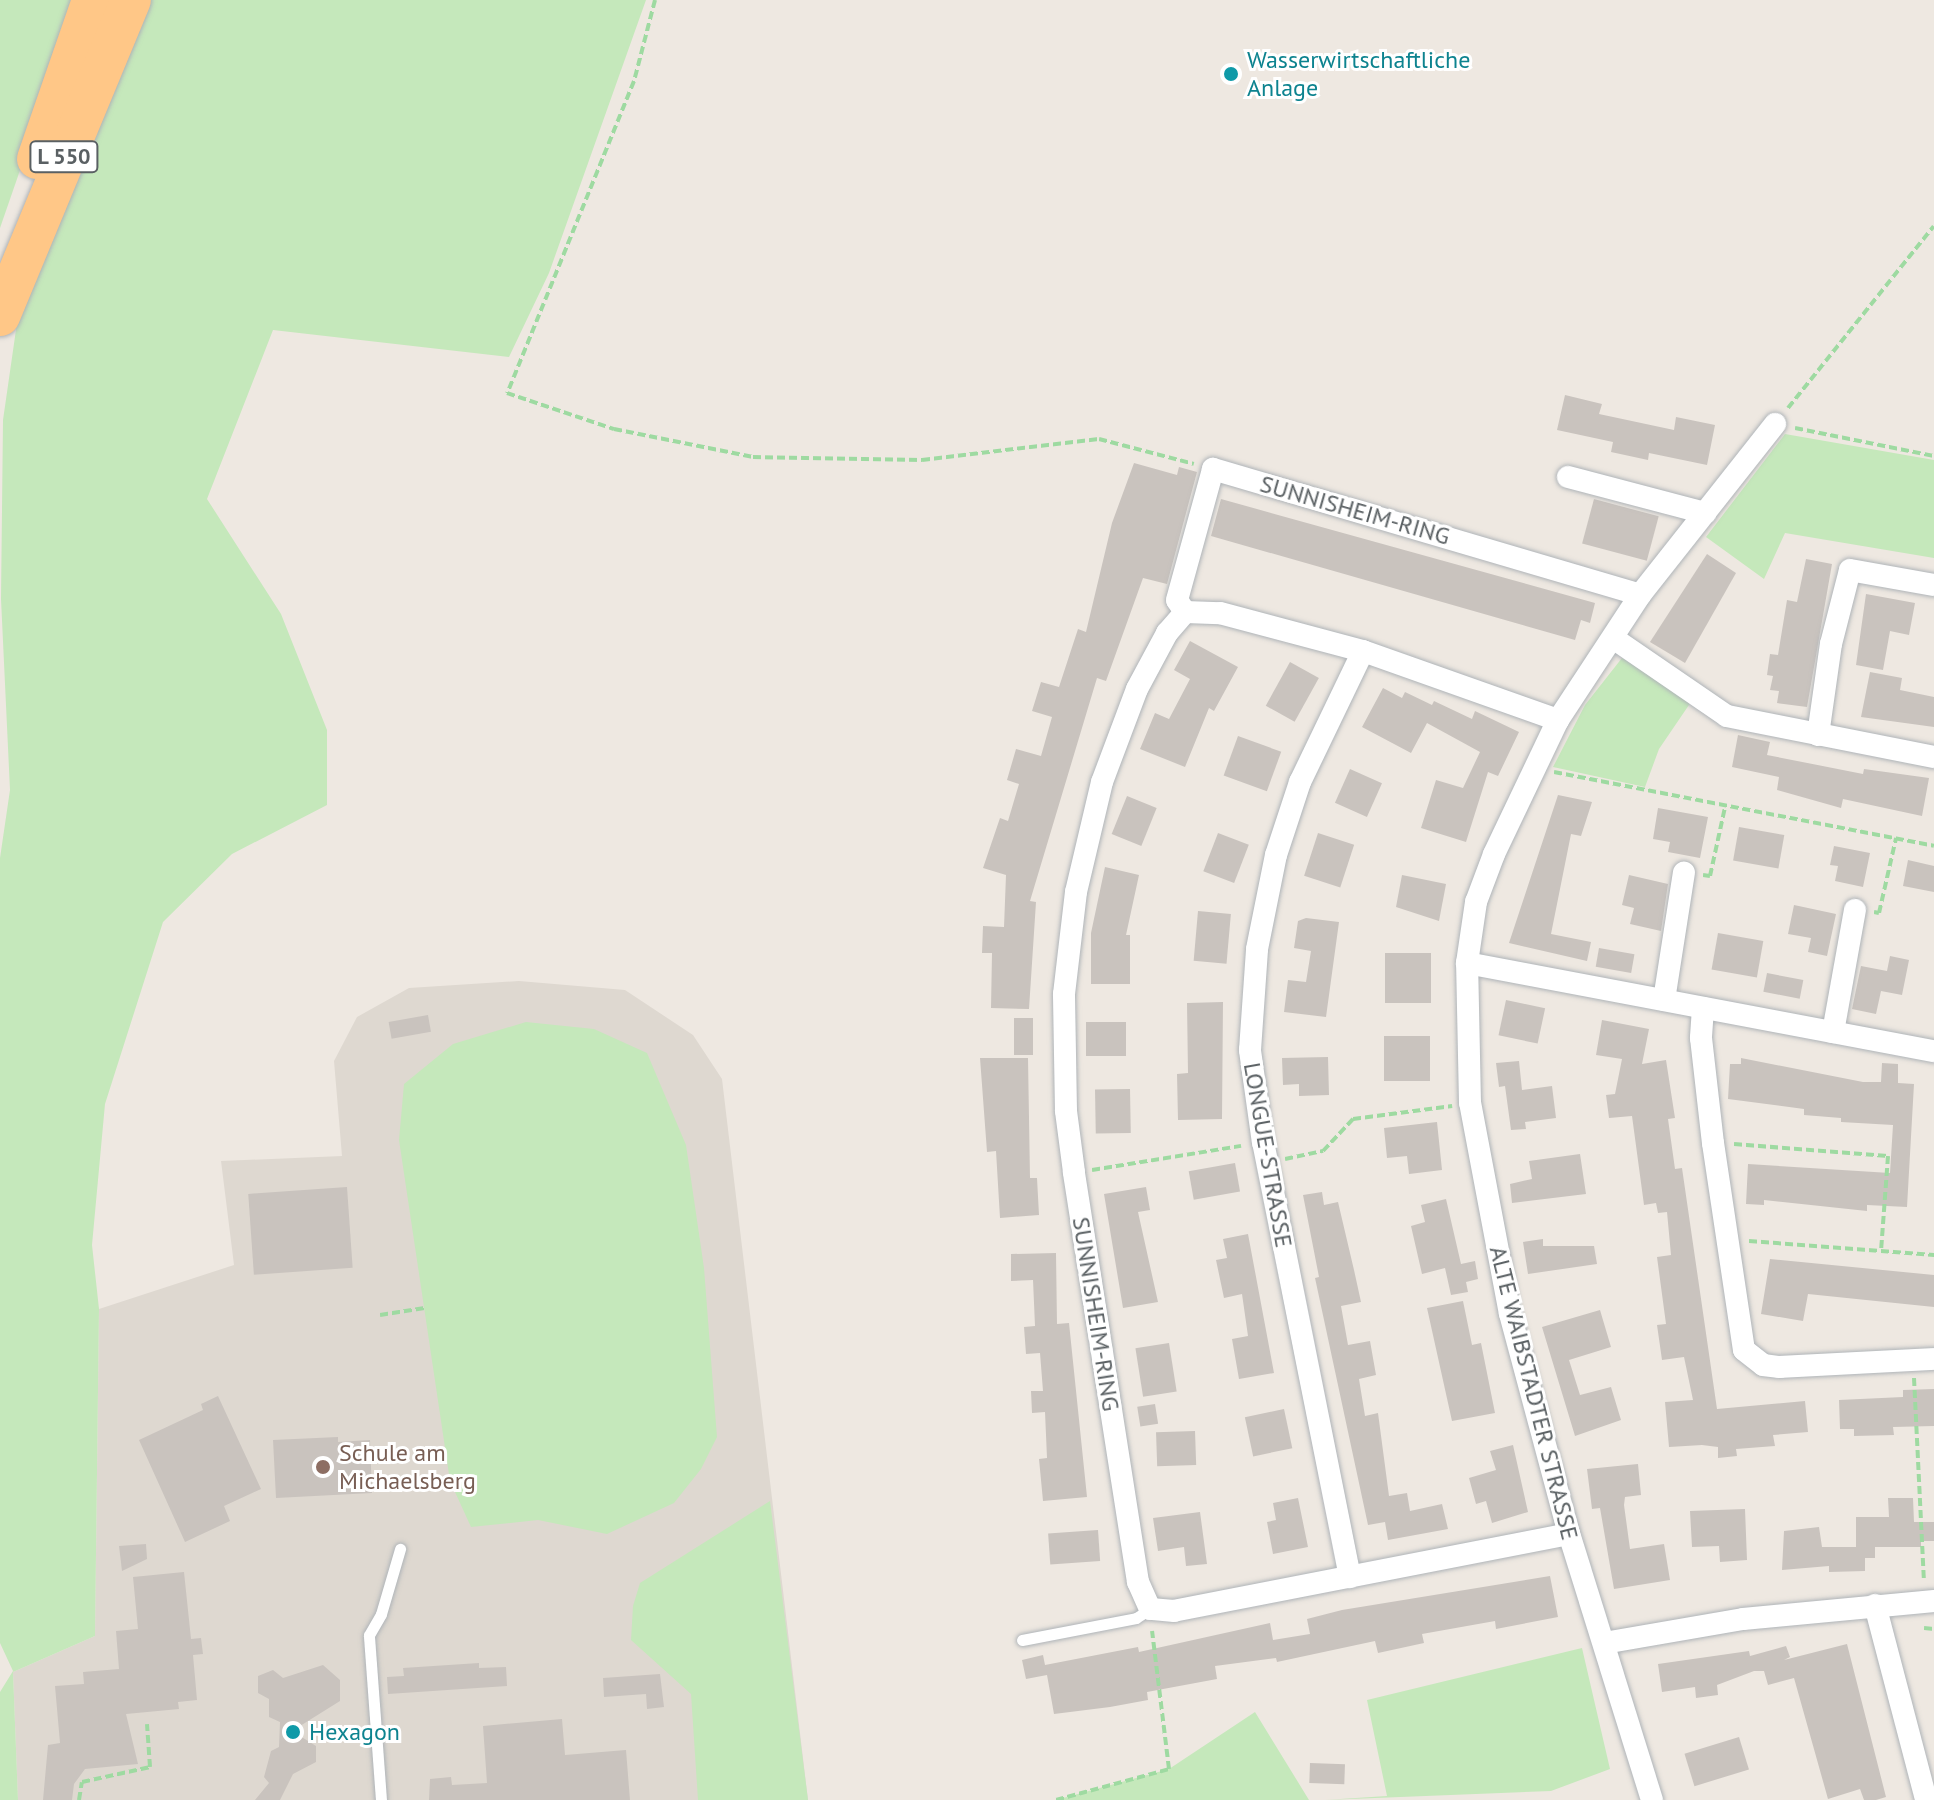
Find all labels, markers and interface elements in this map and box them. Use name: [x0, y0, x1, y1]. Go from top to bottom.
place label: Wasserwirtschaftliche Anlage: [1247, 46, 1470, 102]
marker: Wasserwirtschaftliche Anlage: [1222, 65, 1240, 83]
road number: L 550: [28, 139, 100, 175]
street label: SUNNISHEIM-RING: [1257, 469, 1453, 551]
street label: LONGUE-STRASSE: [1238, 1060, 1298, 1250]
street label: SUNNISHEIM-RING: [1066, 1215, 1126, 1413]
street label: ALTE WAIBSTADTER STRASSE: [1483, 1243, 1585, 1543]
place label: Schule am Michaelsberg: [339, 1439, 476, 1495]
marker: Schule am Michaelsberg: [314, 1458, 332, 1476]
place label: Hexagon: [309, 1718, 400, 1746]
marker: Hexagon: [284, 1723, 302, 1741]

